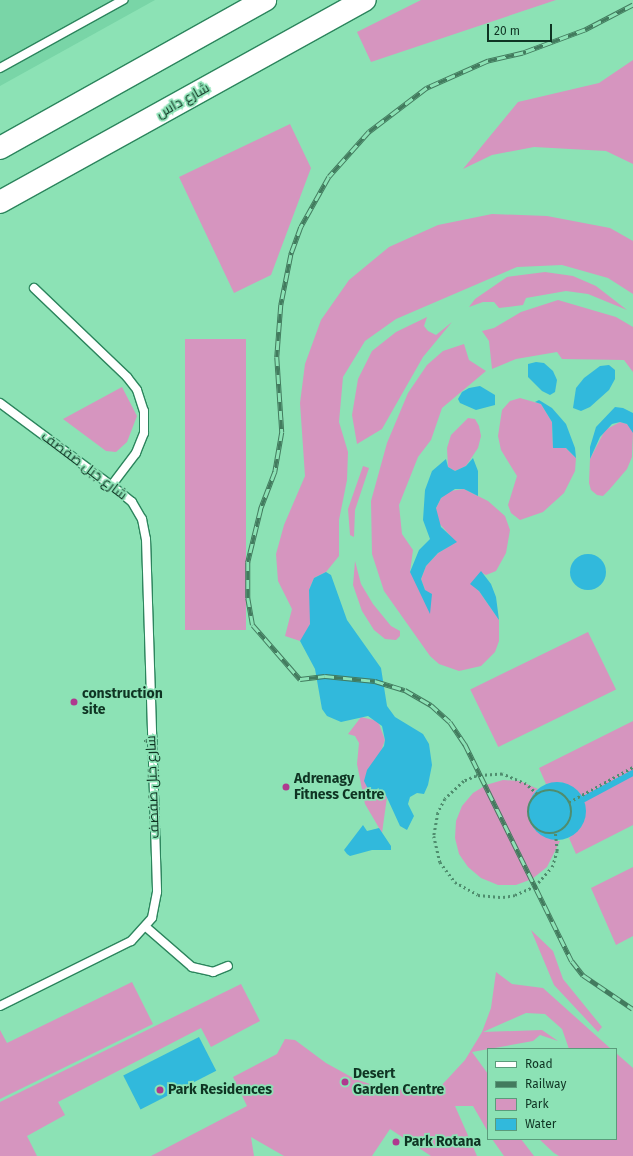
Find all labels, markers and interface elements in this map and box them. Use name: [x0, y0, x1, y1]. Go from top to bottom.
scale bar: [489, 16, 554, 42]
text: 20 m: [494, 24, 520, 38]
street label: شارع داس: [153, 80, 213, 122]
street label: شارع جَبَل صَفصَف: [38, 428, 130, 504]
place label: construction site: [82, 686, 163, 718]
marker: construction site: [69, 697, 79, 707]
street label: شارع جَبَل صَفصَف: [143, 735, 163, 839]
place label: Adrenagy Fitness Centre: [294, 771, 384, 804]
marker: Adrenagy Fitness Centre: [281, 782, 291, 792]
legend: [487, 1048, 617, 1140]
text: Road: [525, 1057, 553, 1071]
place label: Desert Garden Centre: [353, 1066, 444, 1098]
marker: Desert Garden Centre: [340, 1077, 350, 1087]
text: Railway: [525, 1077, 566, 1091]
place label: Park Residences: [168, 1082, 272, 1098]
marker: Park Residences: [155, 1085, 165, 1095]
text: Park: [525, 1097, 549, 1111]
text: Water: [525, 1117, 556, 1131]
place label: Park Rotana: [404, 1134, 481, 1150]
marker: Park Rotana: [391, 1137, 401, 1147]

